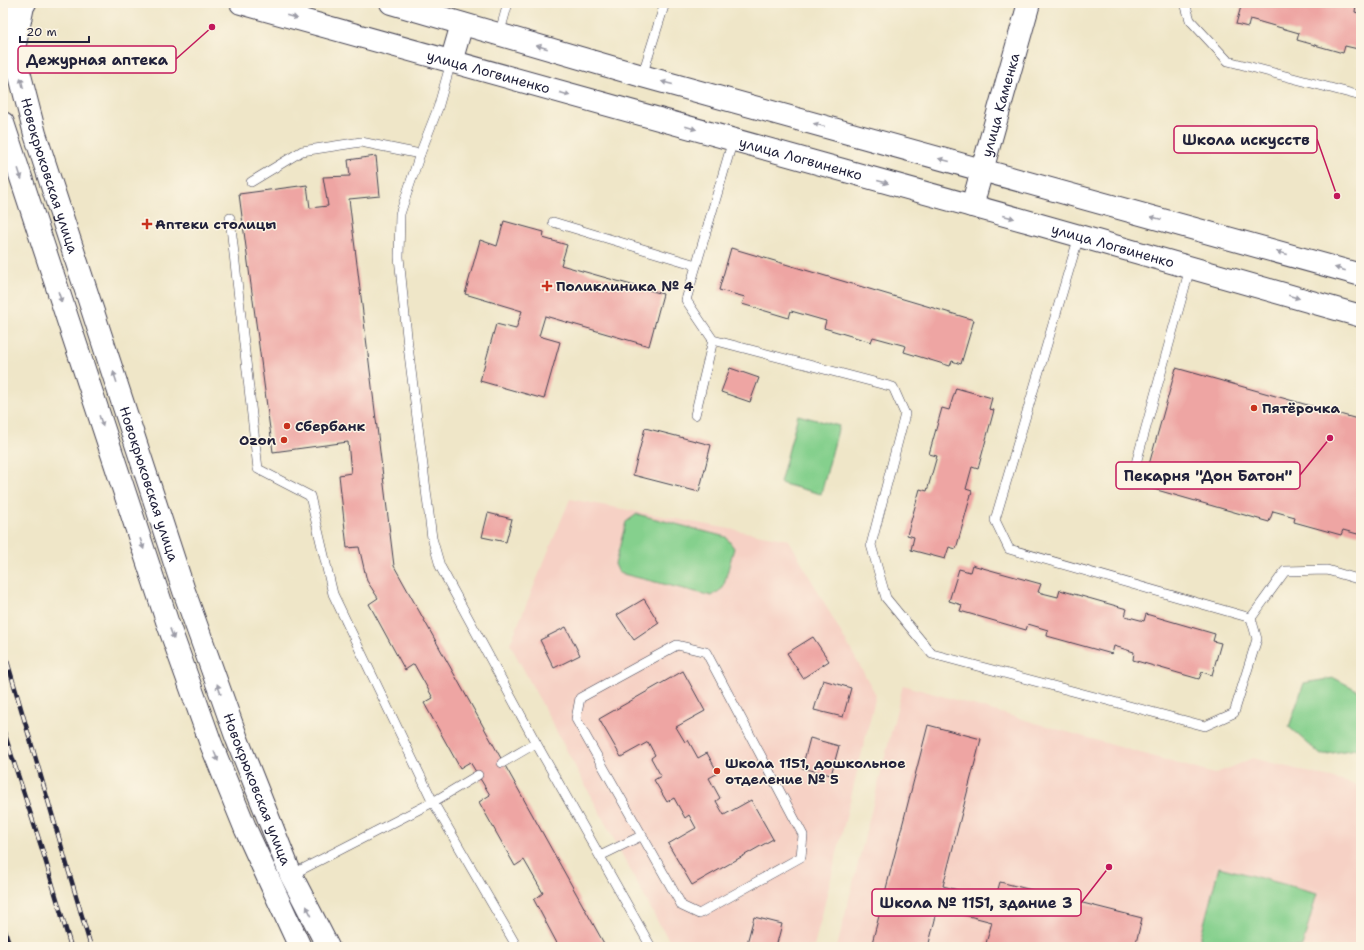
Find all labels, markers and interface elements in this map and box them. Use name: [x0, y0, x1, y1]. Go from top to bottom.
one-way arrow: [286, 14, 298, 20]
scale bar: [20, 18, 89, 44]
text: 20 m: [26, 24, 57, 40]
one-way arrow: [536, 44, 548, 50]
callout: Дежурная аптека: [18, 46, 176, 73]
street label: улица Логвиненко: [425, 46, 552, 97]
text: Дежурная аптека: [26, 50, 169, 70]
street label: улица Каменка: [977, 51, 1024, 159]
one-way arrow: [18, 77, 24, 89]
one-way arrow: [660, 80, 672, 86]
one-way arrow: [560, 91, 572, 97]
street label: Новокрюковская улица: [17, 96, 82, 256]
one-way arrow: [813, 122, 825, 128]
one-way arrow: [684, 126, 697, 132]
callout: Школа искусств: [1174, 126, 1317, 153]
text: Школа искусств: [1182, 130, 1310, 150]
street label: улица Логвиненко: [737, 133, 864, 184]
one-way arrow: [938, 157, 950, 163]
one-way arrow: [17, 168, 23, 180]
one-way arrow: [878, 179, 890, 185]
one-way arrow: [1003, 214, 1016, 220]
place label: Аптеки столицы: [155, 215, 276, 233]
one-way arrow: [1150, 215, 1163, 221]
marker: Аптеки столицы: [142, 219, 152, 229]
street label: улица Логвиненко: [1049, 220, 1176, 272]
one-way arrow: [1275, 250, 1287, 256]
one-way arrow: [1334, 266, 1346, 272]
place label: Поликлиника № 4: [556, 277, 694, 295]
marker: Поликлиника № 4: [541, 280, 553, 292]
one-way arrow: [58, 292, 64, 304]
one-way arrow: [1288, 294, 1300, 300]
one-way arrow: [112, 371, 118, 383]
place label: Пятёрочка: [1262, 399, 1341, 417]
marker: Пятёрочка: [1249, 403, 1259, 413]
street label: Новокрюковская улица: [115, 404, 183, 564]
one-way arrow: [98, 415, 104, 427]
place label: Сбербанк: [295, 417, 365, 435]
marker: Сбербанк: [282, 421, 292, 431]
place label: Ozon: [239, 431, 276, 449]
marker: Ozon: [279, 435, 289, 445]
callout: Пекарня "Дон Батон": [1116, 462, 1300, 489]
text: Пекарня "Дон Батон": [1124, 466, 1292, 486]
one-way arrow: [139, 538, 145, 550]
one-way arrow: [170, 629, 176, 641]
one-way arrow: [216, 683, 222, 695]
street label: Новокрюковская улица: [219, 711, 295, 868]
one-way arrow: [214, 751, 220, 763]
place label: Школа 1151, дошкольное отделение № 5: [725, 754, 906, 788]
marker: Школа 1151, дошкольное отделение № 5: [712, 766, 722, 776]
callout: Школа № 1151, здание 3: [872, 889, 1081, 916]
text: Школа № 1151, здание 3: [880, 893, 1072, 913]
one-way arrow: [306, 906, 312, 917]

